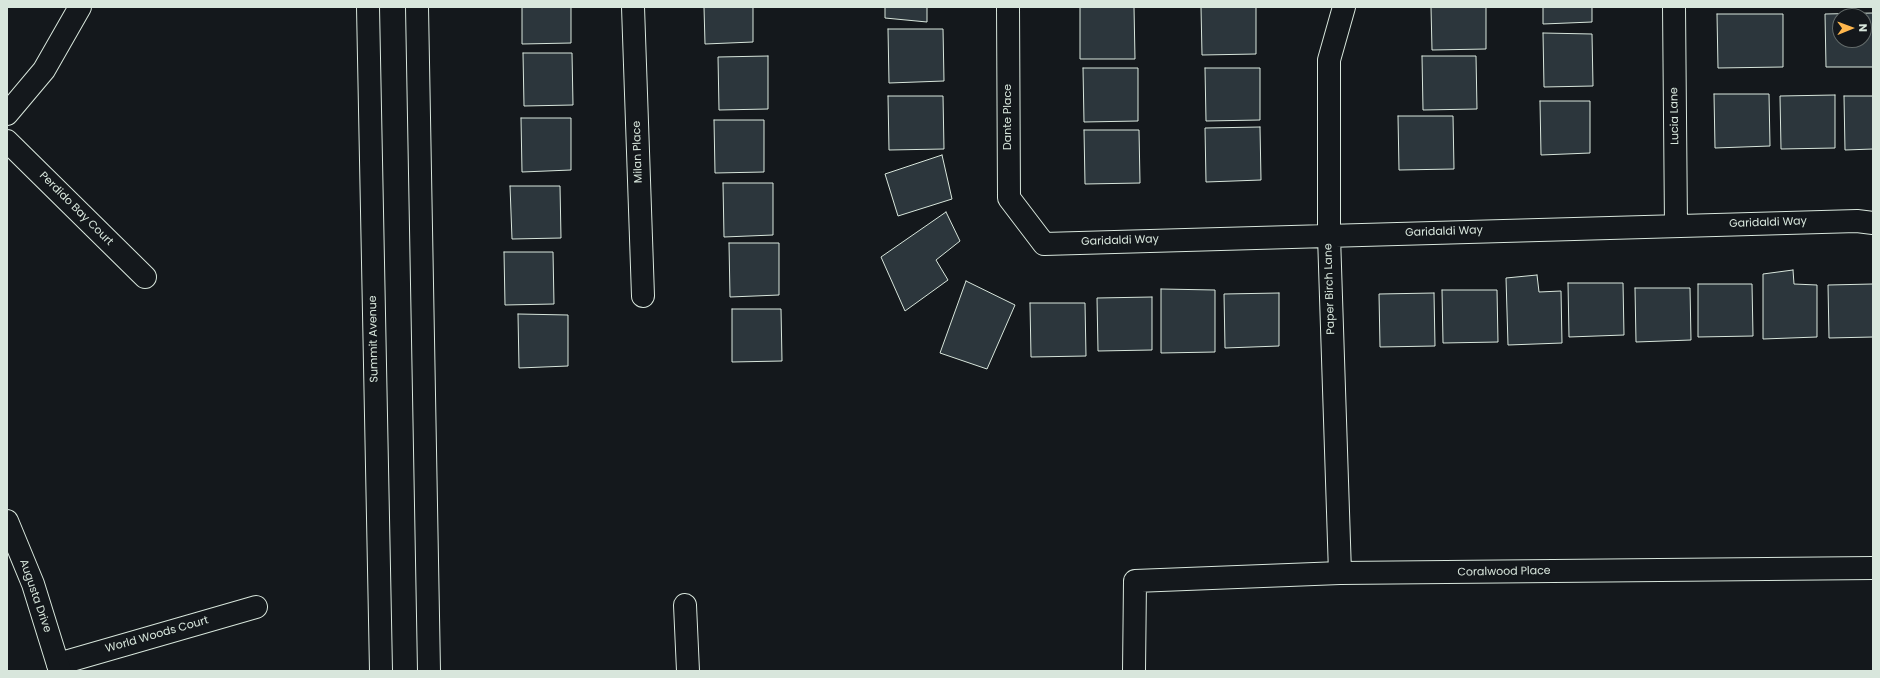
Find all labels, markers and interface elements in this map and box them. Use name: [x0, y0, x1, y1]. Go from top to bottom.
north arrow: [1832, 8, 1872, 48]
text: N: [1855, 24, 1871, 32]
street label: Dante Place: [1001, 84, 1015, 150]
street label: Lucia Lane: [1668, 87, 1682, 145]
street label: Milan Place: [630, 121, 646, 183]
street label: Perdido Bay Court: [36, 169, 116, 249]
street label: Garidaldi Way: [1729, 215, 1807, 231]
street label: Garidaldi Way: [1405, 224, 1483, 240]
street label: Garidaldi Way: [1081, 233, 1159, 249]
street label: Paper Birch Lane: [1322, 243, 1338, 335]
street label: Summit Avenue: [367, 295, 381, 383]
street label: Augusta Drive: [16, 558, 54, 634]
street label: Coralwood Place: [1457, 565, 1551, 579]
street label: World Woods Court: [104, 614, 210, 656]

